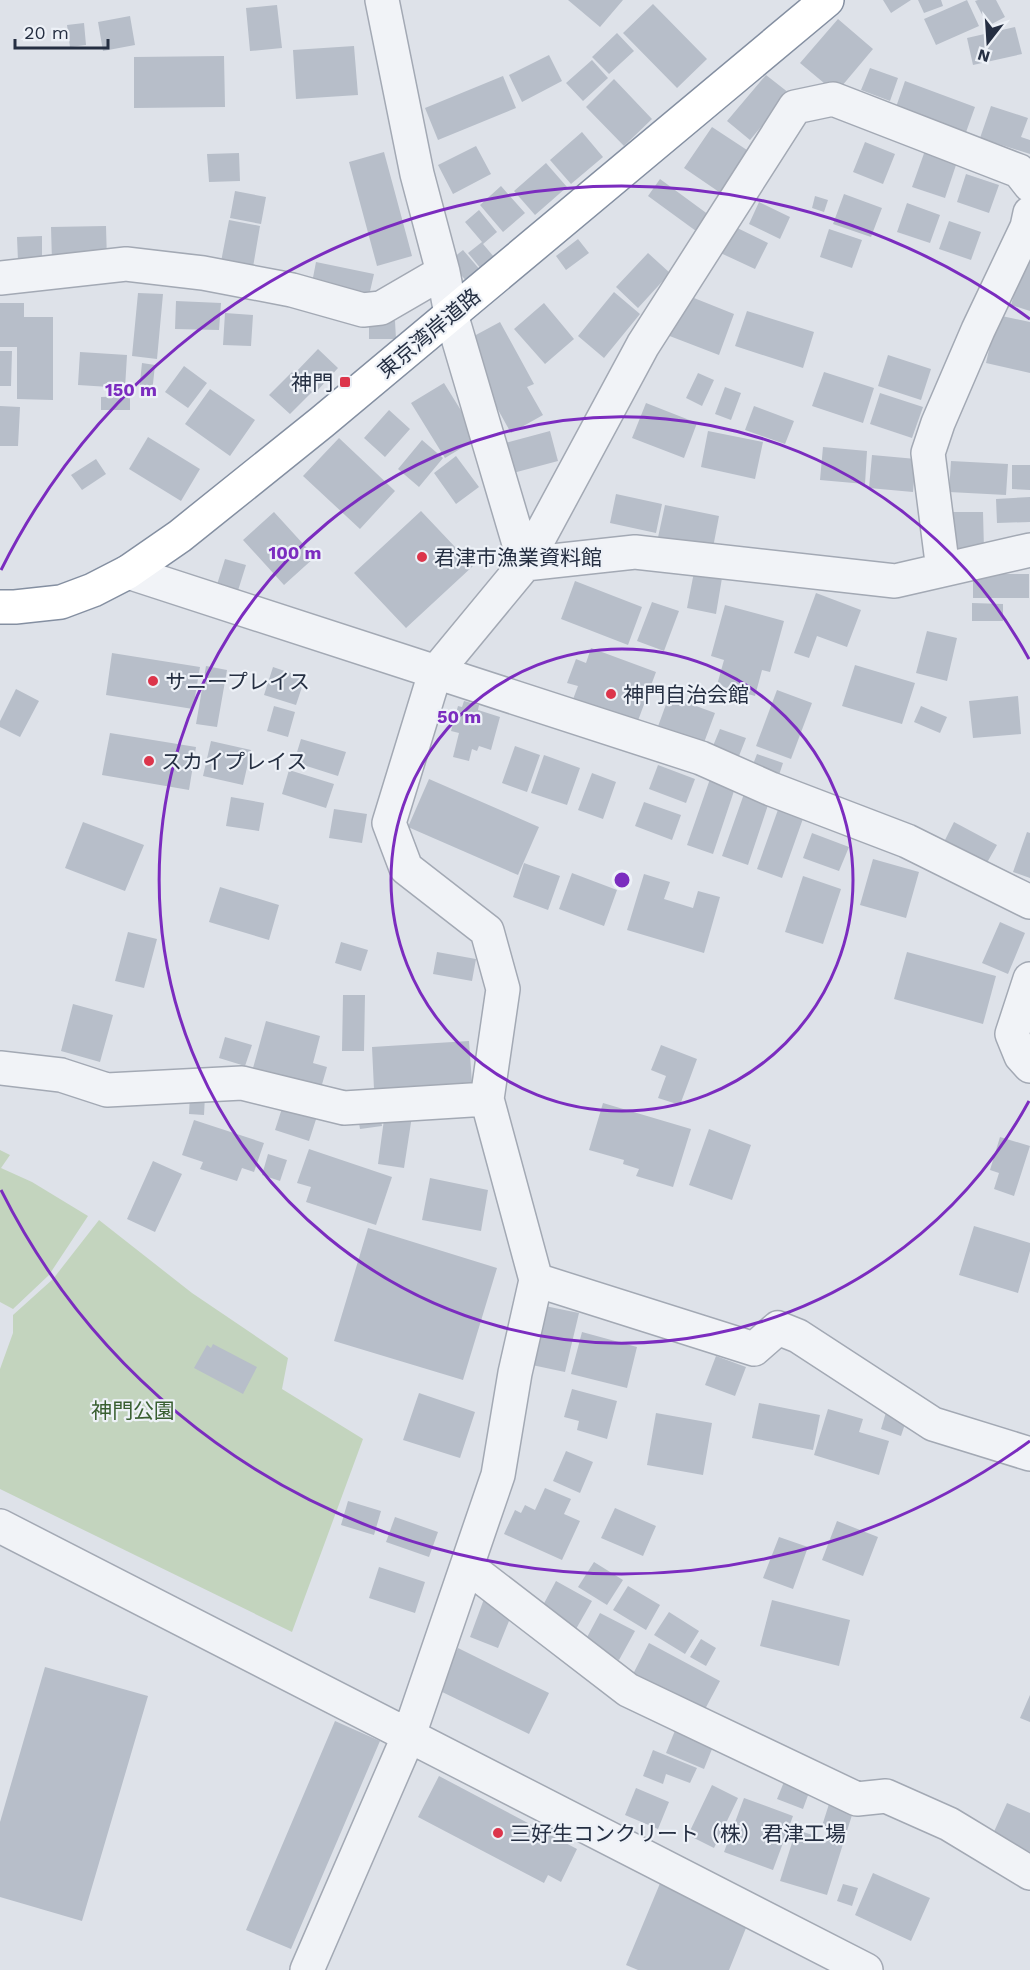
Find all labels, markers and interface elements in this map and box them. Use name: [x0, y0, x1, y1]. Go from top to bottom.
scale bar: [15, 12, 108, 50]
north arrow: [958, 12, 1018, 72]
text: 20 m: [24, 22, 69, 43]
text: N: [975, 45, 992, 67]
street label: 東京湾岸道路: [373, 283, 485, 383]
place label: 神門: [291, 370, 333, 395]
marker: 神門: [338, 375, 352, 389]
text: 150 m: [105, 379, 157, 400]
text: 100 m: [268, 542, 322, 563]
place label: 君津市漁業資料館: [434, 545, 602, 570]
marker: 君津市漁業資料館: [415, 550, 429, 564]
place label: サニープレイス: [165, 669, 310, 694]
marker: サニープレイス: [146, 674, 160, 688]
place label: 神門自治会館: [623, 682, 749, 707]
marker: 神門自治会館: [604, 687, 618, 701]
text: 50 m: [437, 706, 481, 727]
place label: スカイプレイス: [161, 749, 307, 774]
marker: スカイプレイス: [142, 754, 156, 768]
centre of rings: [612, 870, 632, 890]
park label: 神門公園: [91, 1398, 175, 1423]
place label: 三好生コンクリート（株）君津工場: [510, 1821, 846, 1846]
marker: 三好生コンクリート（株）君津工場: [491, 1826, 505, 1840]

